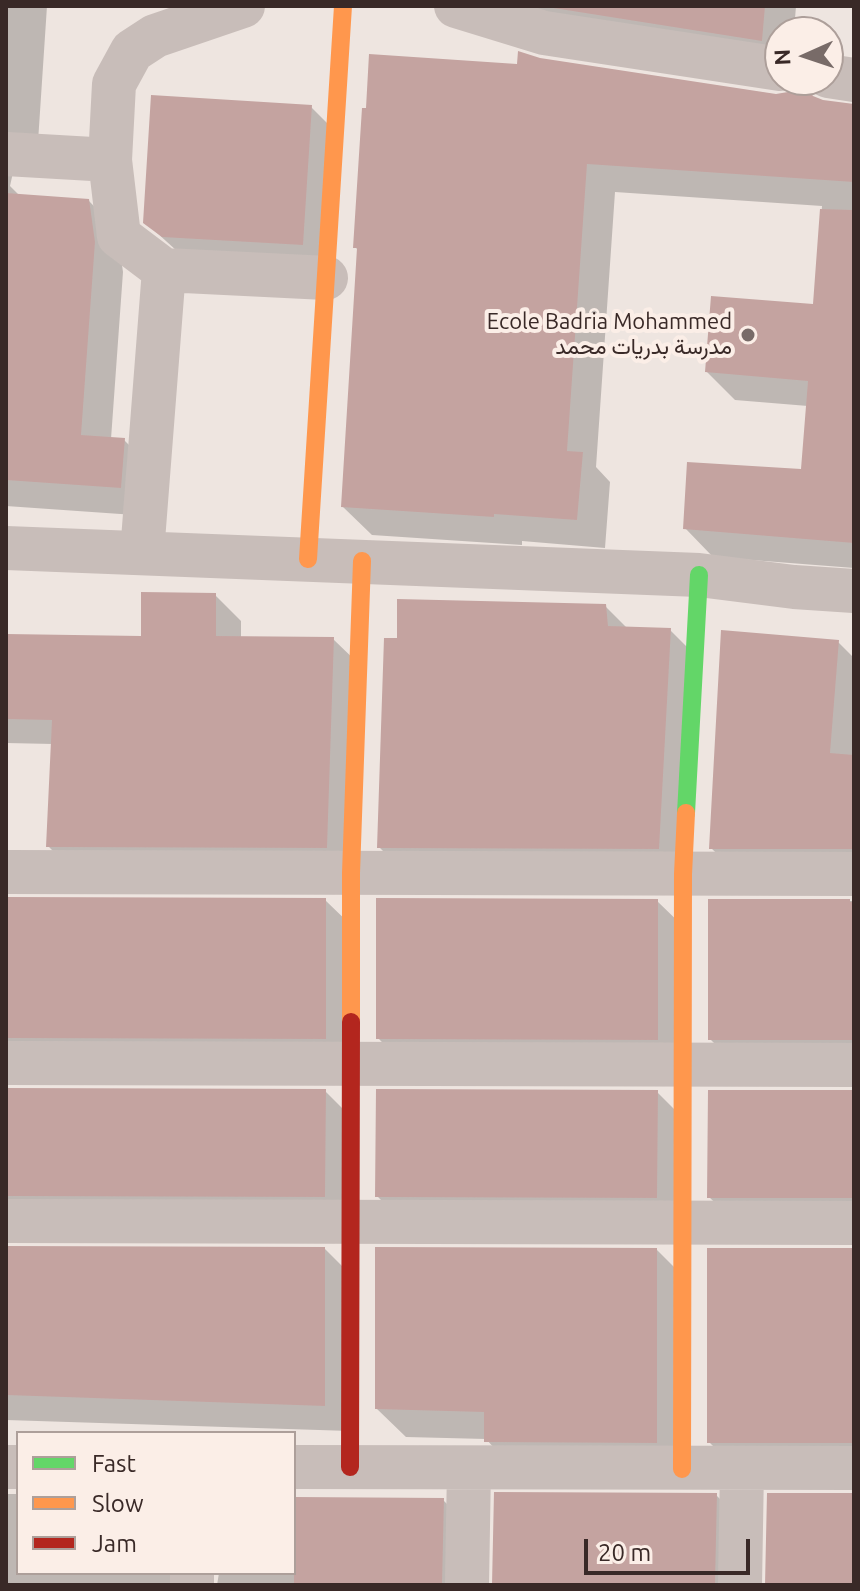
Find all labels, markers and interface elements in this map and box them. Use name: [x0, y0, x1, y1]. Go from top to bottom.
north arrow: [764, 16, 844, 96]
text: N: [769, 48, 794, 66]
place label: Ecole Badria Mohammed مدرسة بدريات محمد: [487, 309, 732, 360]
marker: Ecole Badria Mohammed مدرسة بدريات محمد: [739, 326, 757, 344]
legend: [16, 1431, 296, 1575]
text: Fast: [92, 1450, 136, 1477]
text: Slow: [92, 1490, 144, 1517]
scale bar: [588, 1523, 754, 1573]
text: Jam: [92, 1530, 137, 1557]
text: 20 m: [598, 1539, 651, 1566]

